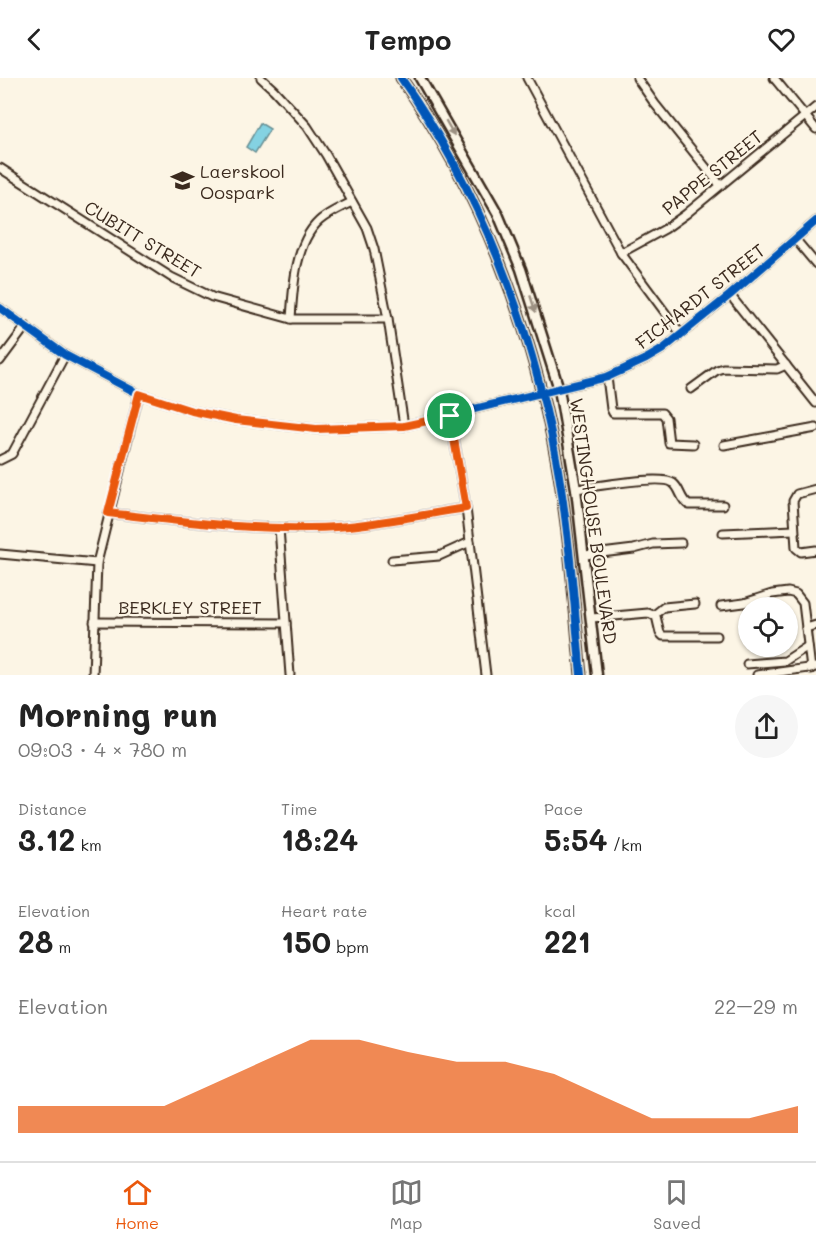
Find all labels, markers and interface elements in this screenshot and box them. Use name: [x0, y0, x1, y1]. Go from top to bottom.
text: Tempo: [365, 22, 451, 57]
icon: back: [18, 23, 51, 56]
icon: heart: [765, 23, 798, 56]
one-way arrow: [445, 120, 455, 137]
street label: PAPPE STREET: [657, 124, 767, 220]
place label: Laerskool Oospark: [200, 159, 285, 204]
school or university icon: Laerskool Oospark: [169, 168, 195, 194]
street label: CUBITT STREET: [80, 195, 206, 283]
street label: FICHARDT STREET: [630, 238, 770, 354]
one-way arrow: [529, 295, 538, 313]
pin: [424, 390, 475, 441]
street label: WESTINGHOUSE BOULEVARD: [565, 396, 623, 646]
icon: arrive: [433, 399, 466, 432]
street label: BERKLEY STREET: [118, 595, 262, 619]
map controls: [738, 597, 798, 657]
button: locate: [738, 597, 798, 657]
text: Morning run: [18, 692, 218, 735]
button: share: [735, 695, 798, 758]
text: 09:03 · 4 × 780 m: [18, 736, 187, 762]
text: Distance: [18, 798, 87, 819]
text: Time: [281, 798, 317, 819]
text: Pace: [544, 798, 583, 819]
text: 3.12: [18, 819, 75, 859]
text: 18:24: [281, 819, 358, 859]
text: 5:54: [544, 819, 608, 859]
text: km: [75, 834, 102, 855]
text: /km: [608, 834, 642, 855]
text: Elevation: [18, 900, 90, 921]
text: Heart rate: [281, 900, 367, 921]
text: kcal: [544, 900, 576, 921]
text: 28: [18, 921, 53, 961]
text: 150: [281, 921, 331, 961]
text: 221: [544, 921, 591, 961]
text: m: [53, 936, 71, 957]
text: bpm: [331, 936, 369, 957]
text: Elevation: [18, 993, 108, 1019]
text: 22–29 m: [714, 993, 798, 1019]
tab: Home: [115, 1176, 159, 1233]
tab: Map: [390, 1176, 423, 1233]
tab: Saved: [653, 1176, 701, 1233]

